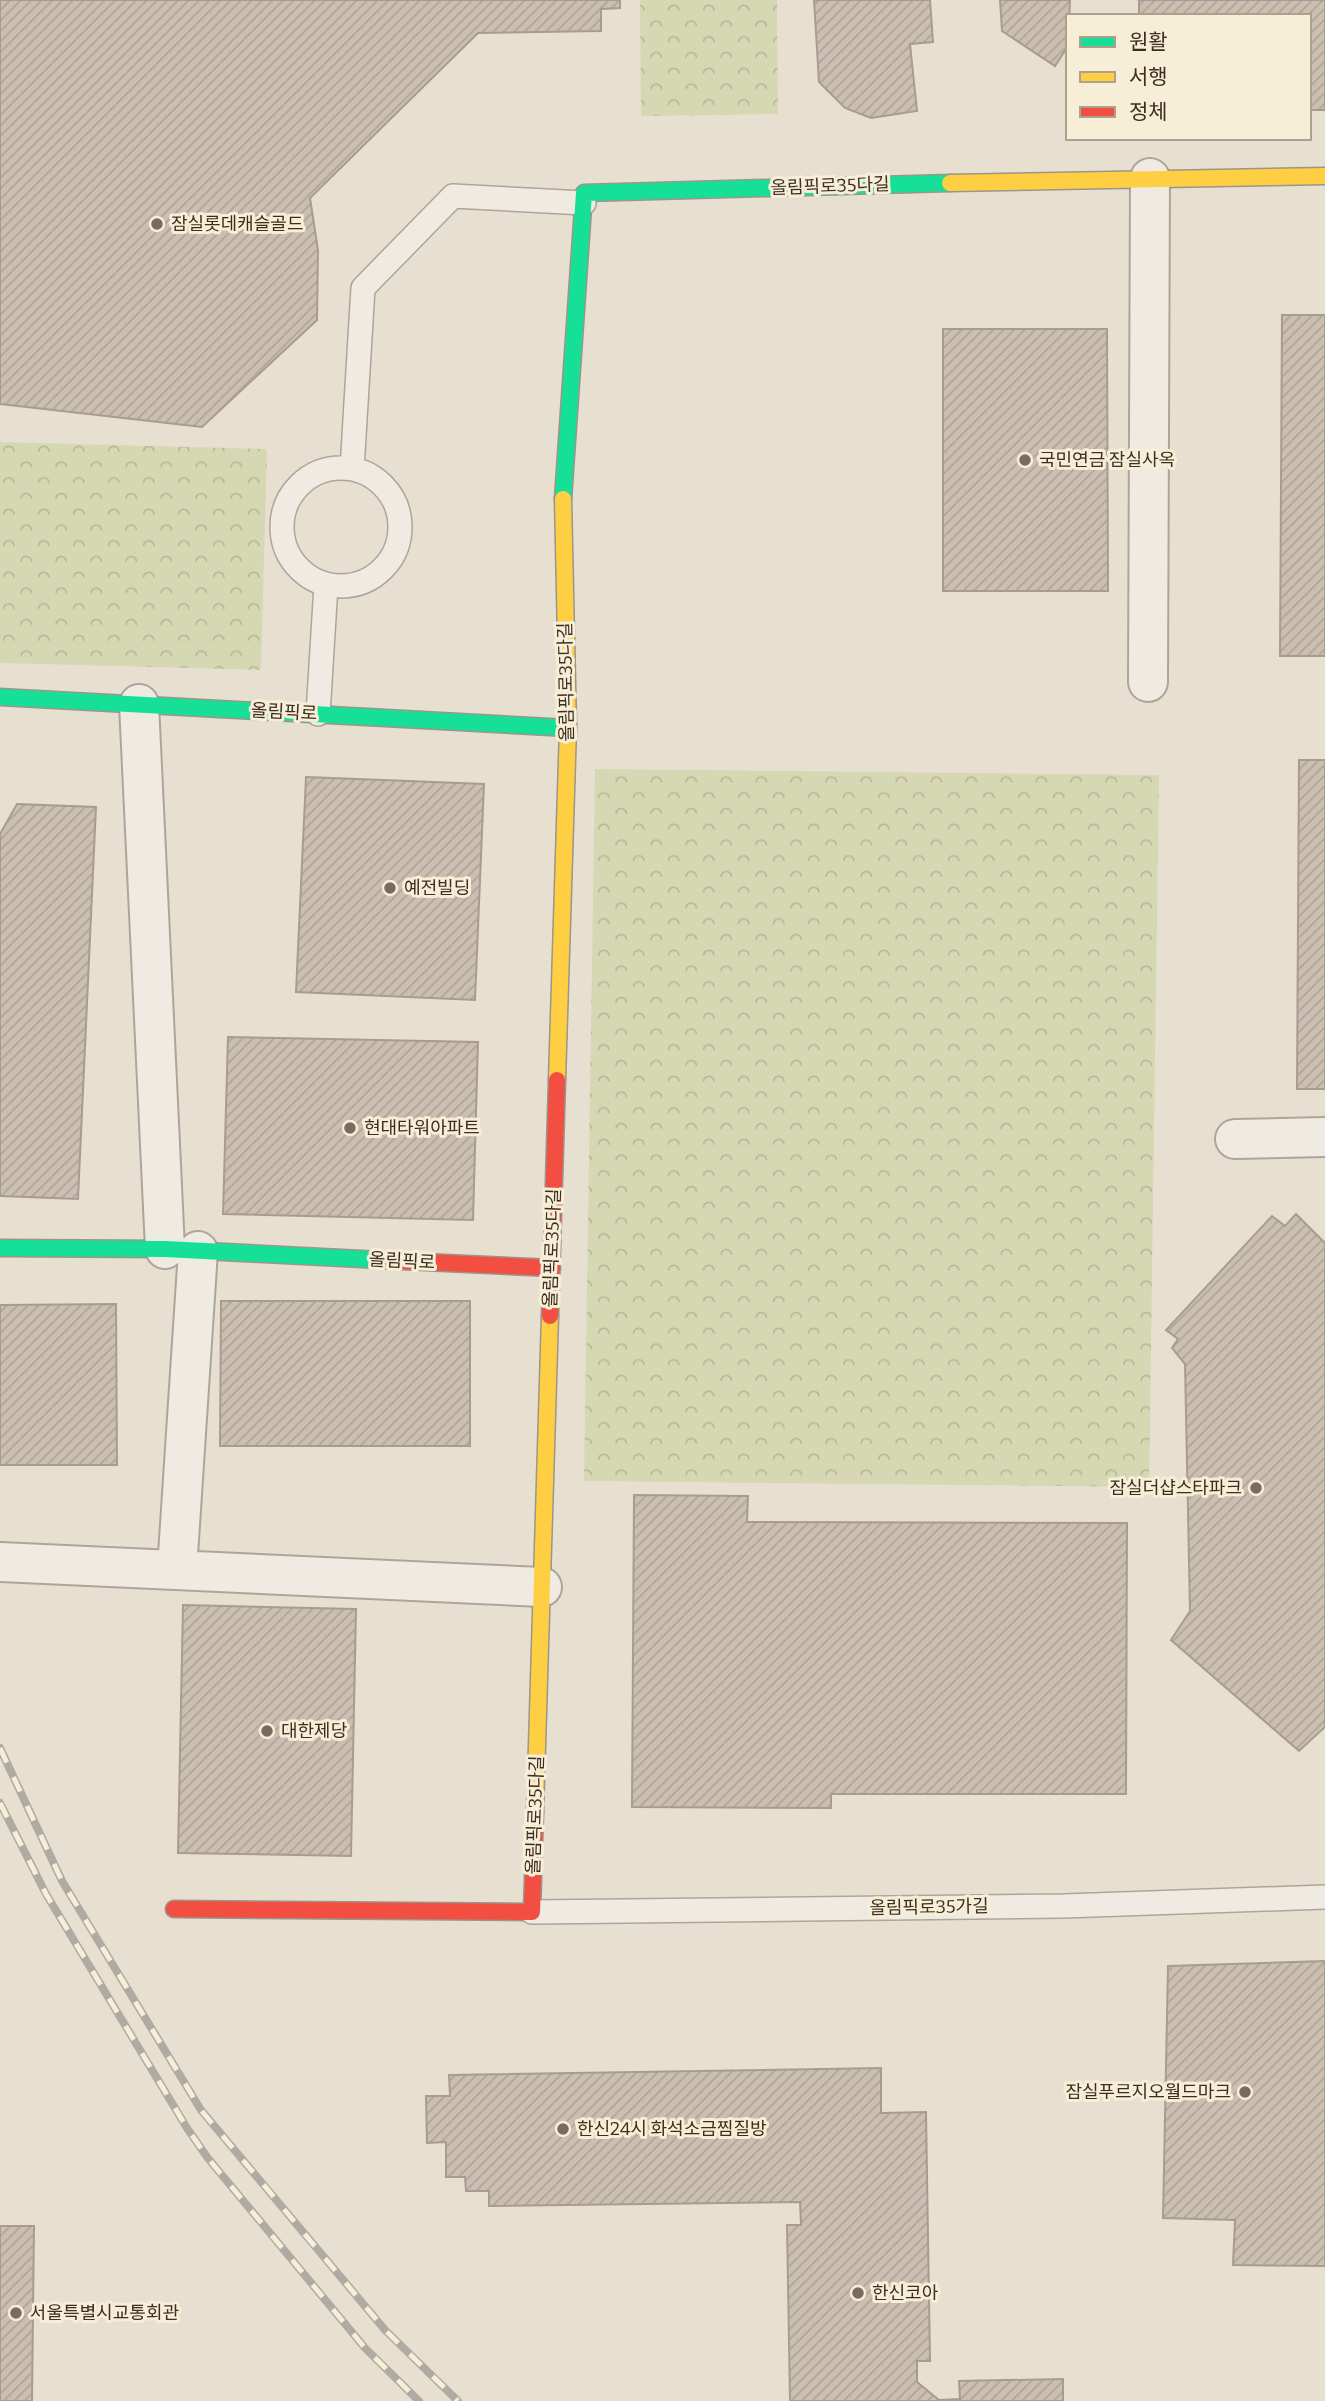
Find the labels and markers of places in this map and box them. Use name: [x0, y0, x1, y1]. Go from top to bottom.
place label: 잠실롯데캐슬골드: [171, 213, 303, 235]
marker: 잠실롯데캐슬골드: [149, 216, 165, 232]
place label: 국민연금 잠실사옥: [1039, 449, 1175, 471]
marker: 국민연금 잠실사옥: [1017, 452, 1033, 468]
place label: 예전빌딩: [404, 877, 470, 899]
marker: 예전빌딩: [382, 880, 398, 896]
place label: 현대타워아파트: [364, 1117, 480, 1139]
marker: 현대타워아파트: [342, 1120, 358, 1136]
place label: 잠실더샵스타파크: [1110, 1477, 1242, 1499]
marker: 잠실더샵스타파크: [1248, 1480, 1264, 1496]
place label: 대한제당: [281, 1720, 347, 1742]
marker: 대한제당: [259, 1723, 275, 1739]
place label: 잠실푸르지오월드마크: [1065, 2081, 1231, 2103]
marker: 잠실푸르지오월드마크: [1237, 2084, 1253, 2100]
place label: 한신24시 화석소금찜질방: [577, 2118, 767, 2140]
marker: 한신24시 화석소금찜질방: [555, 2121, 571, 2137]
place label: 한신코아: [872, 2282, 939, 2304]
marker: 한신코아: [850, 2285, 866, 2301]
place label: 서울특별시교통회관: [30, 2302, 179, 2324]
marker: 서울특별시교통회관: [8, 2305, 24, 2321]

